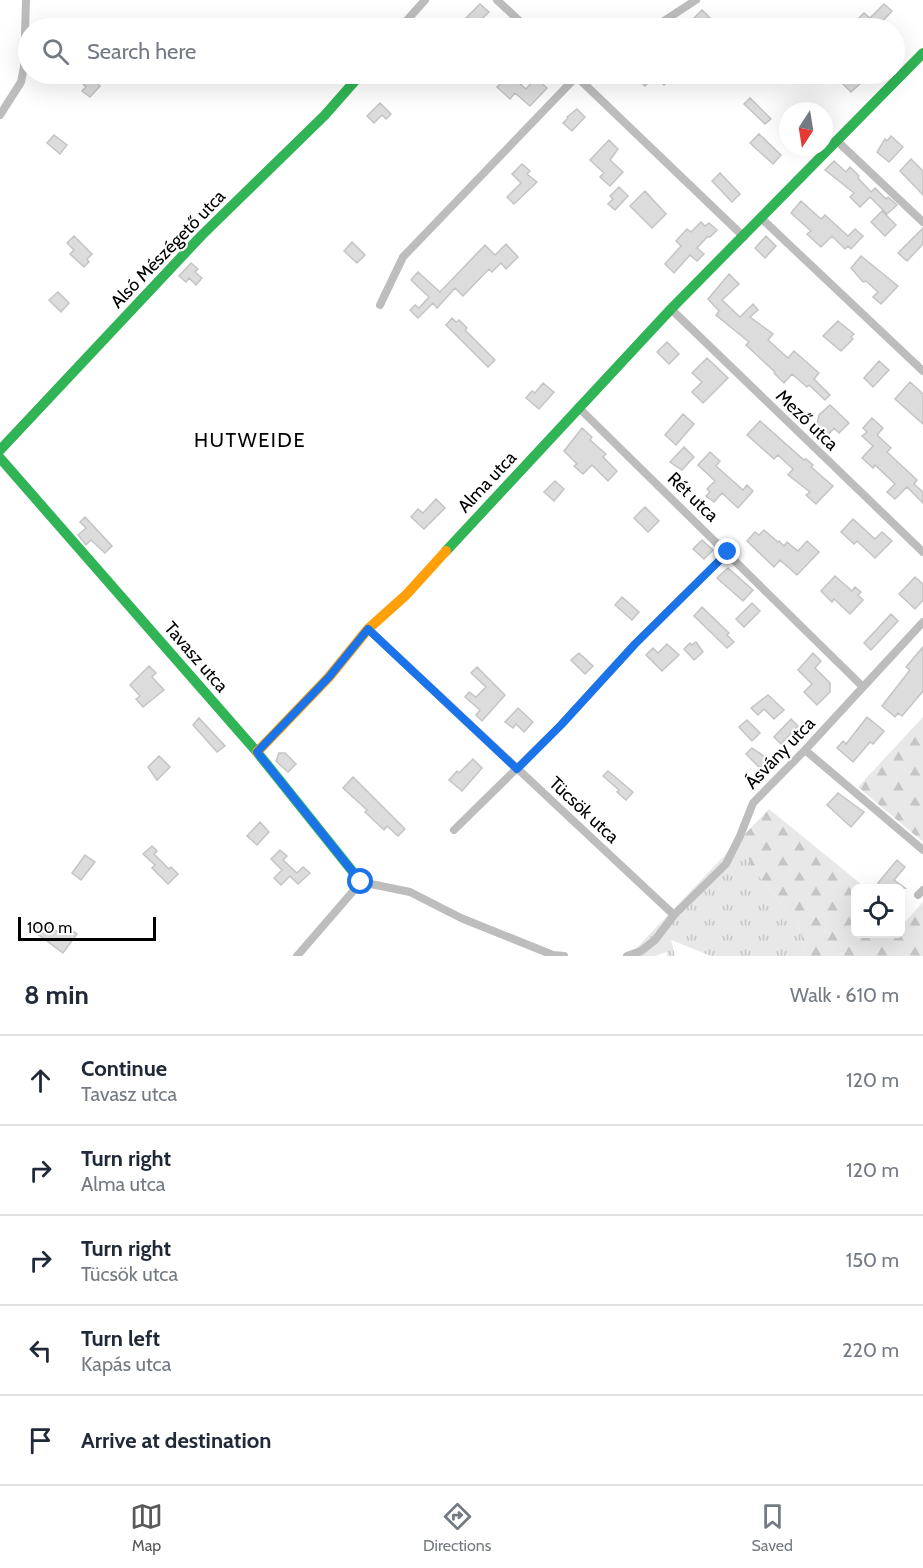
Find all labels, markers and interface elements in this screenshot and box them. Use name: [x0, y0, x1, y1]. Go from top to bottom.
search box: [18, 18, 905, 84]
icon: search: [39, 35, 72, 68]
text: Search here: [87, 38, 196, 65]
north arrow: [779, 102, 833, 156]
street label: Alsó Mészégető utca: [106, 185, 230, 313]
street label: Mező utca: [771, 385, 843, 455]
district label: HUTWEIDE: [194, 428, 306, 452]
street label: Alma utca: [453, 446, 521, 517]
street label: Rét utca: [663, 468, 723, 527]
route end: [714, 538, 740, 564]
street label: Tavasz utca: [159, 617, 233, 697]
street label: Ásvány utca: [740, 712, 820, 793]
street label: Tücsök utca: [545, 772, 624, 848]
route start: [347, 868, 373, 894]
map controls: [851, 884, 905, 938]
button: locate: [851, 884, 905, 938]
scale bar: [18, 914, 156, 941]
text: 100 m: [27, 918, 72, 937]
text: 8 min: [24, 979, 89, 1011]
text: Walk · 610 m: [790, 983, 899, 1007]
text: Continue: [81, 1055, 167, 1082]
icon: ahead: [24, 1064, 57, 1097]
text: 120 m: [846, 1068, 899, 1092]
text: Tavasz utca: [81, 1082, 177, 1106]
text: Turn right: [81, 1145, 171, 1172]
icon: right: [24, 1154, 57, 1187]
text: 120 m: [846, 1158, 899, 1182]
text: Alma utca: [81, 1172, 165, 1196]
text: Turn right: [81, 1235, 171, 1262]
icon: right: [24, 1244, 57, 1277]
text: 150 m: [846, 1248, 899, 1272]
text: Tücsök utca: [81, 1262, 178, 1286]
text: Turn left: [81, 1325, 160, 1352]
icon: left: [24, 1334, 57, 1367]
text: 220 m: [842, 1338, 899, 1362]
text: Kapás utca: [81, 1352, 171, 1376]
icon: arrive: [24, 1424, 57, 1457]
text: Arrive at destination: [81, 1427, 271, 1454]
tab: Map: [130, 1500, 163, 1555]
tab: Directions: [423, 1500, 491, 1555]
tab: Saved: [751, 1500, 793, 1555]

